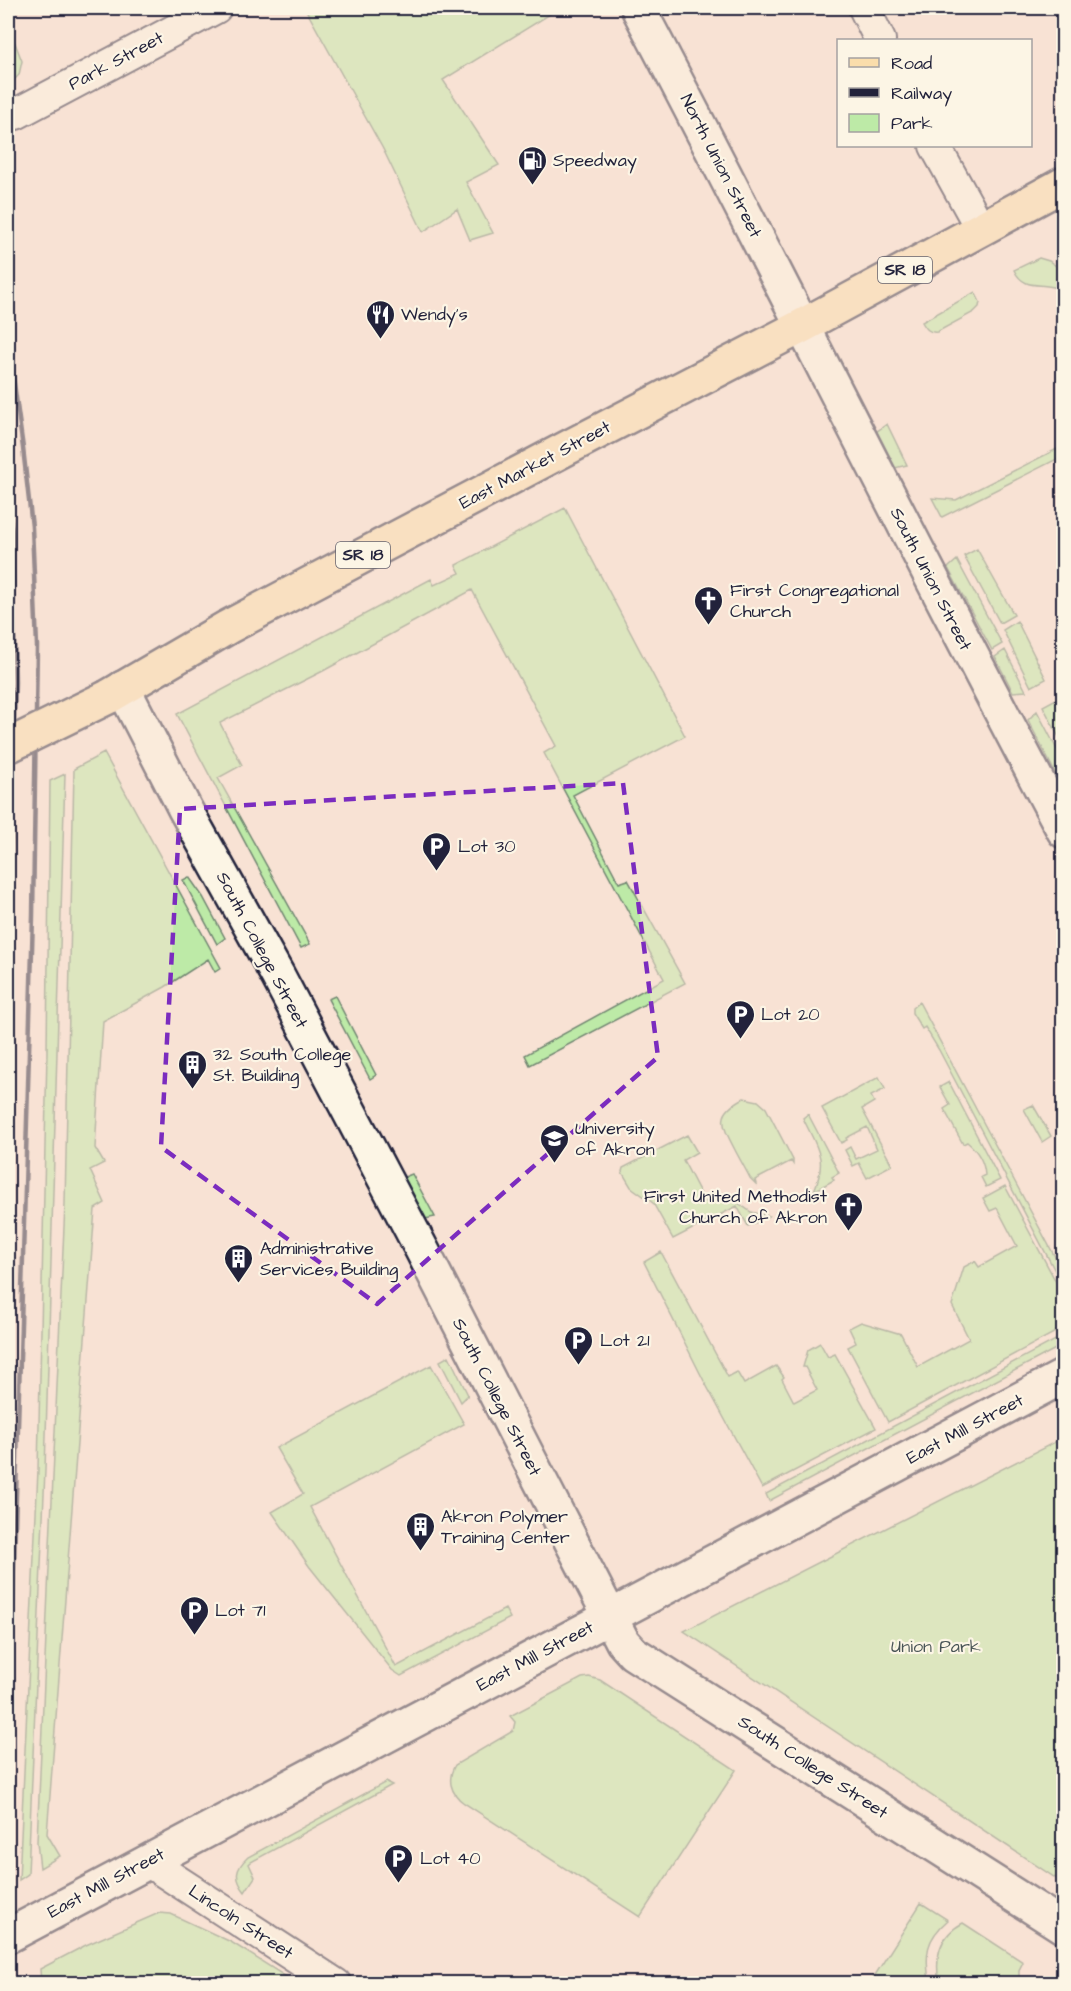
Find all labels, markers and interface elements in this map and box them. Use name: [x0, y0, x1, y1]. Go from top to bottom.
street label: Park Street: [64, 25, 169, 97]
legend: [837, 39, 1032, 147]
text: Road: [891, 51, 932, 76]
text: Railway: [891, 81, 952, 107]
street label: North Union Street: [674, 90, 768, 243]
text: Park: [891, 111, 933, 136]
fuel station icon: Speedway: [516, 144, 548, 186]
place label: Speedway: [553, 148, 637, 174]
road number: SR 18: [878, 257, 932, 283]
restaurant icon: Wendy's: [364, 298, 396, 340]
place label: Wendy's: [401, 302, 468, 328]
street label: East Market Street: [455, 414, 616, 516]
street label: South Union Street: [884, 503, 978, 656]
road number: SR 18: [336, 542, 390, 568]
place label: First Congregational Church: [730, 578, 899, 624]
church icon: First Congregational Church: [693, 584, 725, 626]
parking icon: Lot 30: [421, 830, 453, 872]
place label: Lot 30: [458, 834, 516, 859]
street label: South College Street: [209, 867, 314, 1034]
parking icon: Lot 20: [724, 998, 756, 1040]
place label: Lot 20: [761, 1002, 820, 1027]
place label: 32 South College St. Building: [213, 1042, 351, 1089]
building icon: 32 South College St. Building: [176, 1048, 208, 1090]
place label: University of Akron: [575, 1116, 655, 1162]
school or university icon: University of Akron: [538, 1122, 570, 1164]
place label: First United Methodist Church of Akron: [644, 1184, 828, 1230]
church icon: First United Methodist Church of Akron: [832, 1190, 864, 1232]
place label: Administrative Services Building: [260, 1236, 398, 1283]
building icon: Administrative Services Building: [223, 1242, 255, 1284]
street label: South College Street: [445, 1314, 548, 1481]
parking icon: Lot 21: [563, 1324, 595, 1366]
place label: Lot 21: [600, 1328, 650, 1353]
street label: East Mill Street: [902, 1387, 1029, 1470]
place label: Akron Polymer Training Center: [441, 1504, 570, 1551]
building icon: Akron Polymer Training Center: [404, 1510, 436, 1552]
parking icon: Lot 71: [178, 1594, 210, 1636]
place label: Lot 71: [215, 1598, 265, 1623]
street label: East Mill Street: [472, 1614, 599, 1697]
park label: Union Park: [891, 1634, 981, 1659]
street label: South College Street: [733, 1709, 893, 1826]
street label: East Mill Street: [43, 1841, 170, 1924]
parking icon: Lot 40: [383, 1842, 415, 1884]
place label: Lot 40: [420, 1846, 481, 1871]
street label: Lincoln Street: [184, 1879, 299, 1966]

